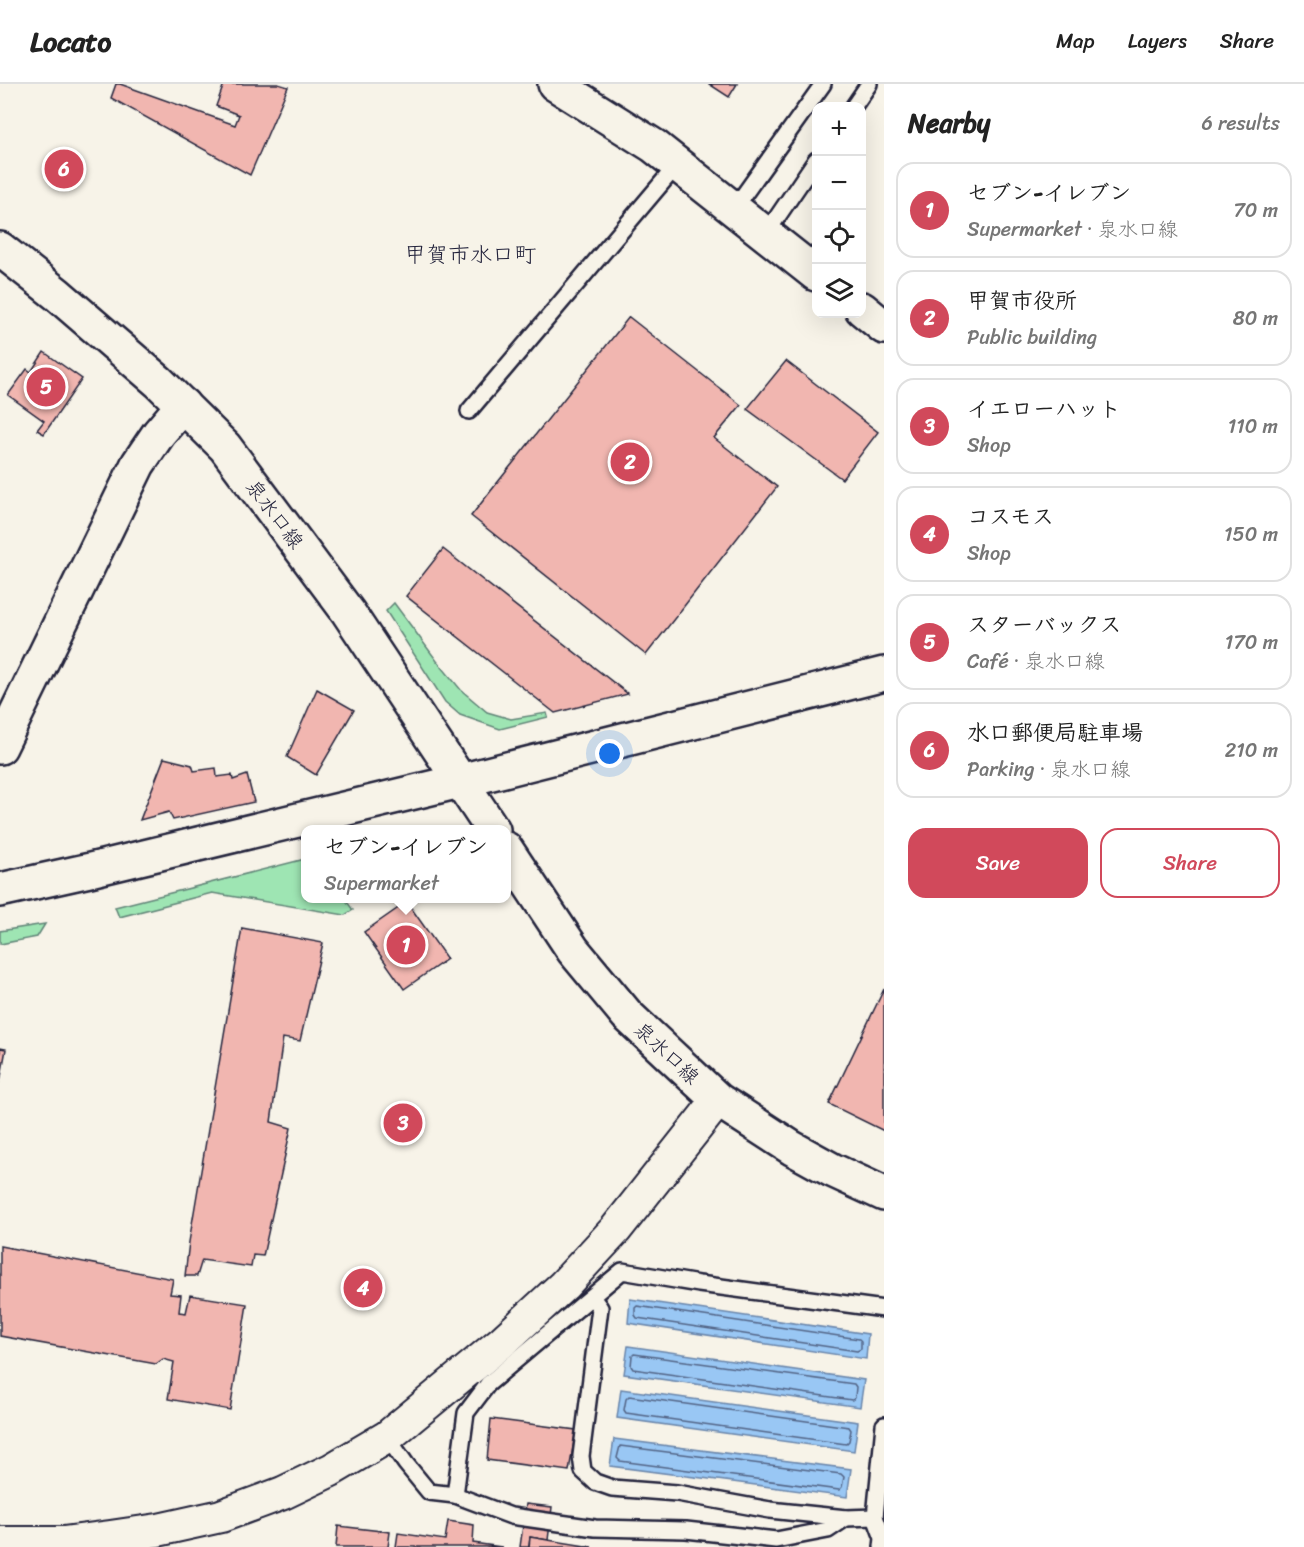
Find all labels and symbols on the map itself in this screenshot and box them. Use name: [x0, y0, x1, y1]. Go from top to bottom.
pin: 6: [44, 146, 84, 191]
district label: 甲賀市水口町: [404, 235, 536, 274]
pin: 5: [26, 364, 66, 410]
pin: 2: [610, 440, 650, 484]
street label: 泉水口線: [237, 472, 313, 557]
your location: [595, 739, 624, 768]
pin: 1: [386, 922, 426, 968]
street label: 泉水口線: [625, 1013, 708, 1093]
pin: 3: [384, 1100, 422, 1146]
pin: 4: [344, 1266, 382, 1310]

